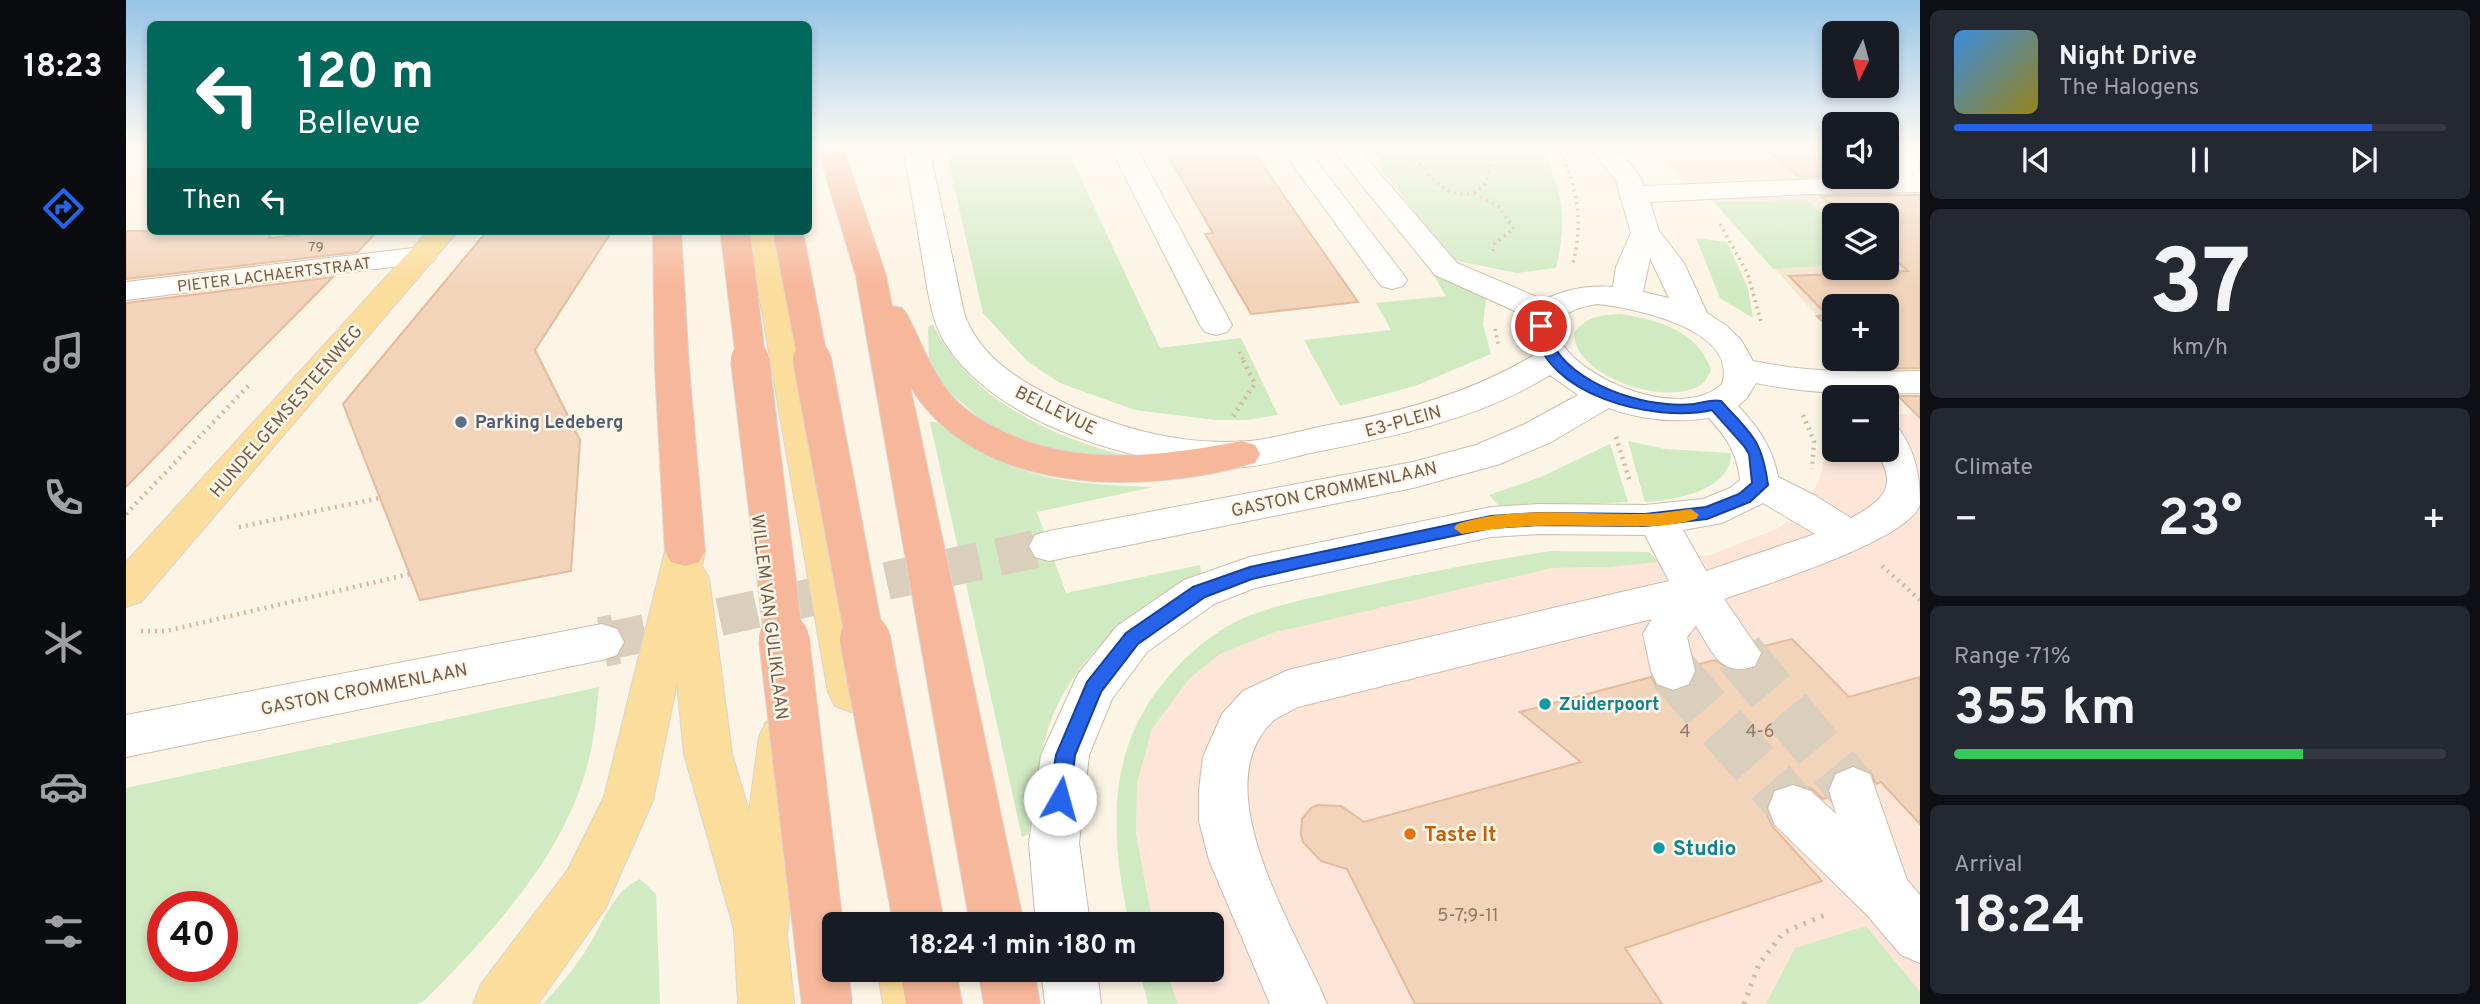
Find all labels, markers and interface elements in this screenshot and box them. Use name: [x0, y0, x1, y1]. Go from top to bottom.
north arrow: [1822, 21, 1899, 98]
map controls: [1822, 21, 1899, 462]
text: Night Drive: [2059, 41, 2197, 74]
text: 120 m: [297, 44, 434, 106]
text: 18:23: [23, 48, 103, 88]
icon: left: [182, 49, 273, 140]
text: The Halogens: [2059, 74, 2199, 103]
text: Bellevue: [297, 105, 420, 145]
button: sound: [1822, 112, 1899, 189]
icon: previous: [2017, 141, 2055, 179]
icon: pause: [2181, 141, 2219, 179]
icon: next: [2345, 141, 2383, 179]
icon: left: [255, 182, 293, 220]
icon: directions: [39, 184, 88, 233]
text: Then: [182, 185, 241, 218]
button: layers: [1822, 203, 1899, 280]
text: 37: [2149, 231, 2251, 346]
house number: 79: [308, 239, 324, 256]
street label: PIETER LACHAERTSTRAAT: [176, 254, 372, 298]
button: +: [1822, 294, 1899, 371]
pin: [1511, 296, 1571, 356]
icon: arrive: [1522, 307, 1560, 345]
street label: HUNDELGEMSESTEENWEG: [206, 321, 368, 503]
icon: music: [39, 328, 88, 377]
text: km/h: [2172, 334, 2228, 363]
street label: BELLEVUE: [1011, 382, 1100, 441]
button: −: [1822, 385, 1899, 462]
street label: E3-PLEIN: [1363, 401, 1444, 444]
place label: Parking Ledeberg: [475, 412, 623, 435]
marker: Parking Ledeberg: [453, 414, 469, 430]
text: Climate: [1954, 454, 2033, 483]
street label: GASTON CROMMENLAAN: [1229, 457, 1439, 524]
icon: phone: [39, 473, 88, 522]
text: 23°: [2158, 488, 2242, 554]
text: −: [1954, 497, 1979, 546]
text: +: [2421, 497, 2446, 546]
street label: WILLEM VAN GULIKLAAN: [744, 513, 793, 721]
icon: climate: [39, 618, 88, 667]
text: Range · 71%: [1954, 643, 2071, 672]
street label: GASTON CROMMENLAAN: [259, 659, 470, 722]
text: 355 km: [1954, 677, 2136, 743]
place label: Zuiderpoort: [1559, 694, 1659, 717]
marker: Zuiderpoort: [1537, 696, 1553, 712]
house number: 4: [1679, 721, 1691, 744]
house number: 4-6: [1745, 721, 1775, 744]
icon: car: [39, 762, 88, 811]
position arrow: [1023, 762, 1097, 836]
place label: Taste It: [1424, 822, 1497, 849]
marker: Taste It: [1402, 826, 1418, 842]
place label: Studio: [1673, 836, 1736, 863]
marker: Studio: [1651, 840, 1667, 856]
text: Arrival: [1954, 851, 2023, 880]
text: 18:24: [1954, 885, 2085, 951]
speed limit sign: 40: [147, 891, 238, 982]
house number: 5-7;9-11: [1437, 905, 1499, 928]
icon: filters: [39, 907, 88, 956]
text: 18:24 · 1 min · 180 m: [910, 930, 1136, 963]

